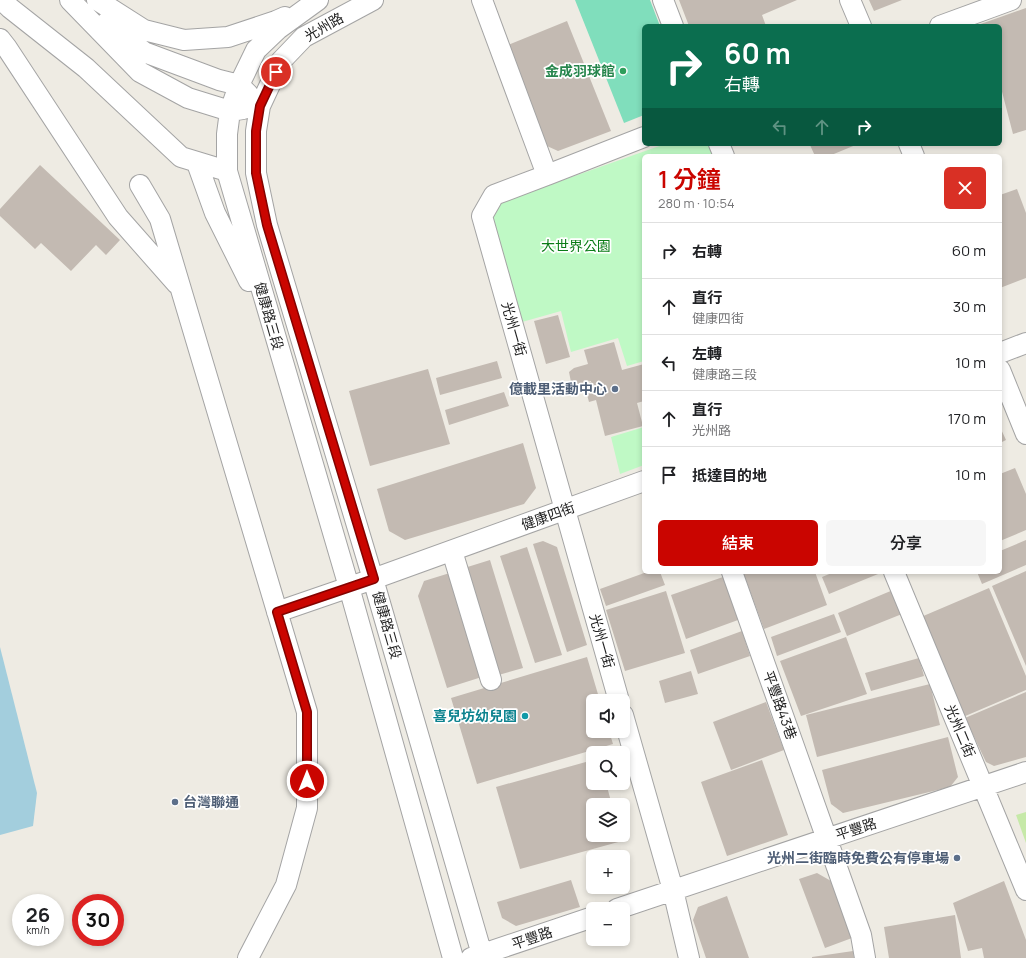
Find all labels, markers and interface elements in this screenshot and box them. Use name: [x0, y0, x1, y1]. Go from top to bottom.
street label: 光州路: [301, 8, 347, 45]
text: 60 m: [724, 34, 791, 72]
icon: right: [658, 40, 710, 92]
pin: [259, 55, 293, 89]
icon: arrive: [265, 61, 287, 83]
place label: 金成羽球館: [545, 61, 615, 80]
marker: 金成羽球館: [618, 66, 628, 76]
text: 右轉: [724, 72, 760, 96]
icon: left: [769, 116, 791, 138]
icon: ahead: [811, 116, 833, 138]
icon: right: [853, 116, 875, 138]
text: 1 分鐘: [658, 162, 721, 195]
button: close: [944, 167, 986, 209]
text: 280 m · 10:54: [658, 194, 735, 212]
park label: 大世界公園: [541, 236, 611, 255]
icon: right: [658, 240, 680, 262]
text: 60 m: [952, 240, 986, 261]
text: 右轉: [692, 241, 722, 262]
street label: 健康路三段: [251, 280, 288, 352]
text: 直行: [692, 287, 722, 308]
icon: ahead: [658, 296, 680, 318]
text: 30 m: [953, 296, 986, 317]
street label: 光州一街: [498, 299, 531, 358]
text: 健康四街: [692, 309, 744, 327]
text: 左轉: [692, 343, 722, 364]
icon: left: [658, 352, 680, 374]
text: 10 m: [955, 352, 986, 373]
text: 健康路三段: [692, 365, 757, 383]
place label: 億載里活動中心: [509, 379, 607, 398]
marker: 億載里活動中心: [610, 384, 620, 394]
text: 直行: [692, 399, 722, 420]
icon: ahead: [658, 408, 680, 430]
text: 170 m: [948, 408, 986, 429]
text: 光州路: [692, 421, 731, 439]
icon: arrive: [658, 464, 680, 486]
text: 10 m: [955, 464, 986, 485]
text: 抵達目的地: [692, 465, 767, 486]
street label: 健康四街: [518, 497, 577, 534]
button: 結束: [658, 520, 818, 566]
button: 分享: [826, 520, 986, 566]
street label: 健康路三段: [369, 589, 406, 661]
street label: 光州一街: [586, 611, 619, 670]
street label: 平豐路43巷: [759, 668, 802, 742]
map controls: [586, 694, 630, 946]
button: sound: [586, 694, 630, 738]
street label: 光州二街: [941, 701, 980, 760]
place label: 喜兒坊幼兒園: [433, 706, 517, 725]
marker: 喜兒坊幼兒園: [520, 711, 530, 721]
button: search: [586, 746, 630, 790]
position arrow: [286, 760, 328, 802]
place label: 台灣聯通: [183, 792, 239, 811]
marker: 台灣聯通: [170, 797, 180, 807]
button: layers: [586, 798, 630, 842]
street label: 平豐路: [833, 813, 879, 844]
place label: 光州二街臨時免費公有停車場: [767, 848, 949, 867]
button: +: [586, 850, 630, 894]
marker: 光州二街臨時免費公有停車場: [952, 853, 962, 863]
speed limit sign: 30: [72, 894, 124, 946]
text: 26: [26, 901, 50, 928]
button: −: [586, 902, 630, 946]
street label: 平豐路: [509, 922, 555, 953]
text: km/h: [26, 923, 50, 937]

